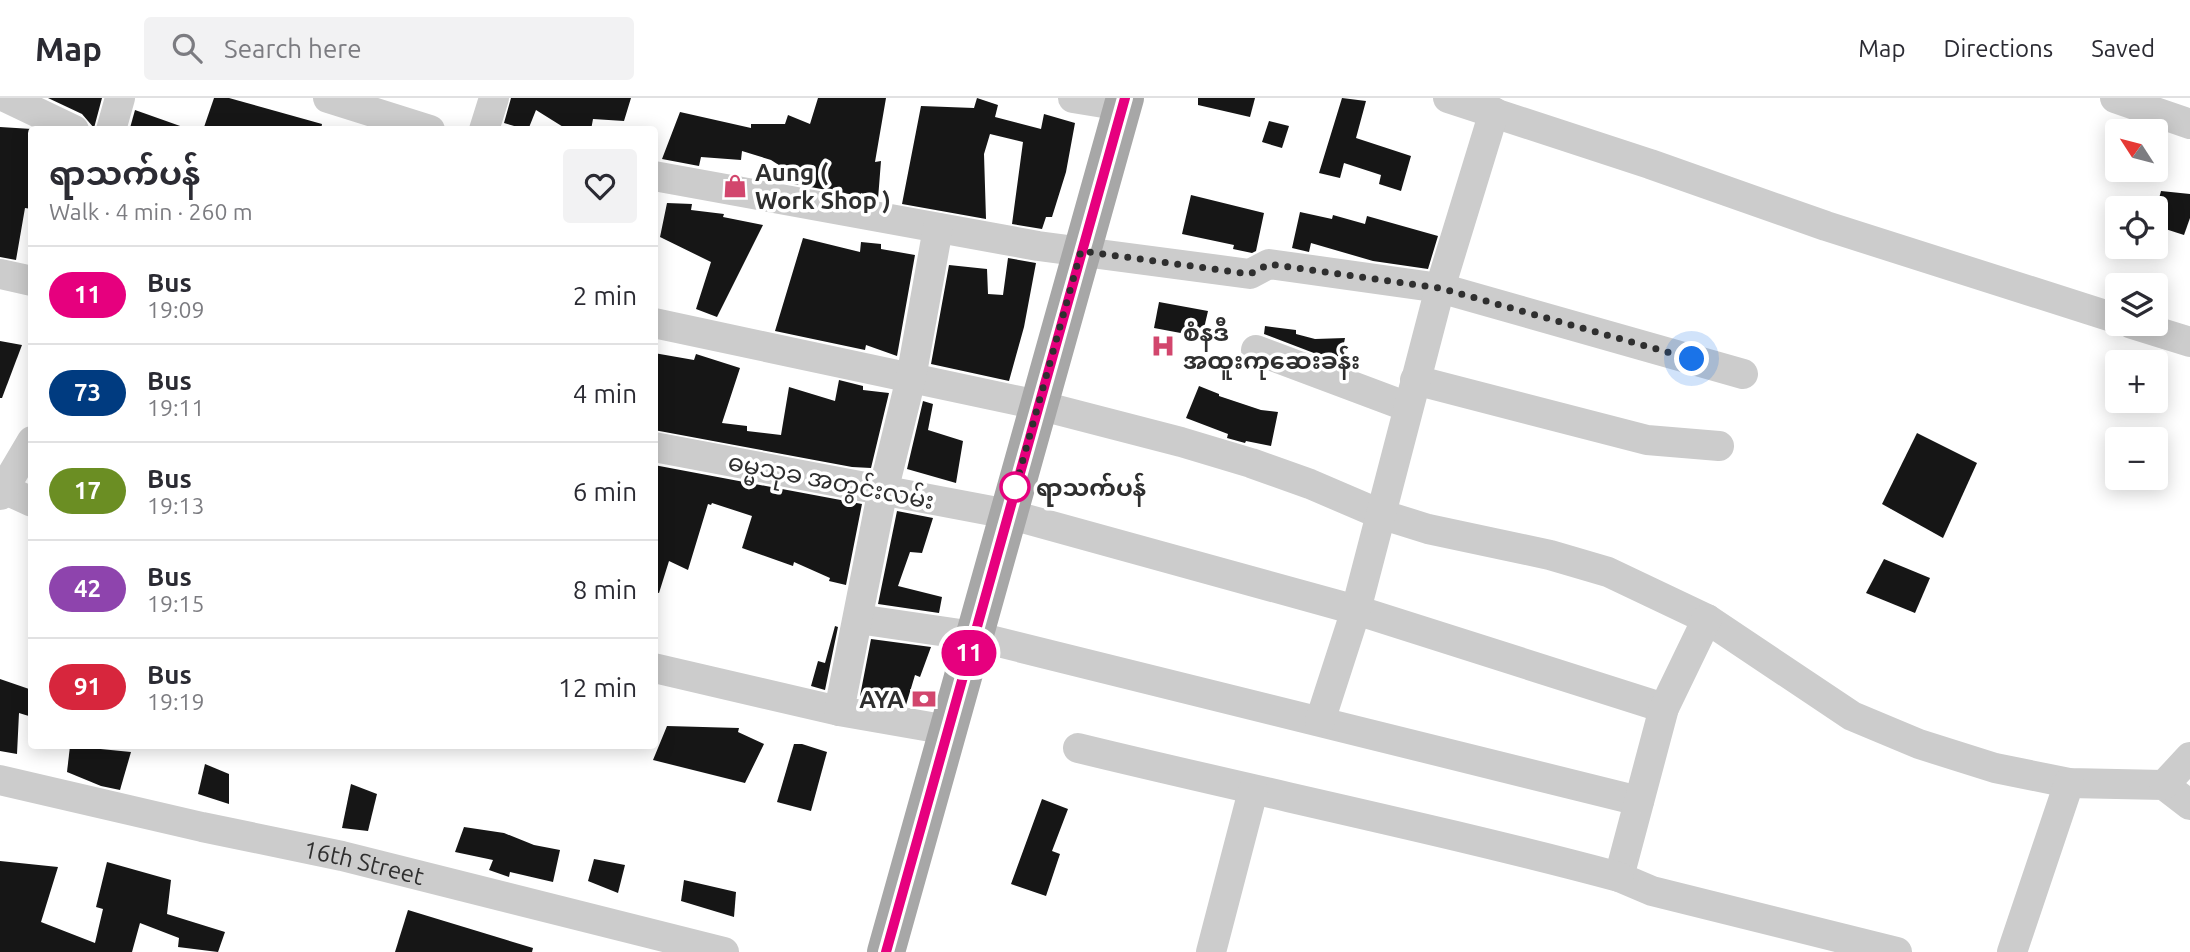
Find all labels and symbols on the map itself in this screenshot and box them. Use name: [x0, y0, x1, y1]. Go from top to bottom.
north arrow: [2105, 119, 2168, 182]
place label: Aung ( Work Shop ): [755, 159, 891, 214]
shop icon: Aung ( Work Shop ): [721, 172, 749, 200]
place label: စံနဒီ အထူးကုဆေးခန်း: [1183, 317, 1360, 380]
hospital icon: စံနဒီ အထူးကုဆေးခန်း: [1149, 332, 1177, 360]
your location: [1674, 341, 1709, 376]
street label: ဓမ္မသုခ အတွင်းလမ်း: [724, 446, 937, 521]
marker: ရာသက်ပန်: [1000, 472, 1030, 502]
place label: ရာသက်ပန်: [1036, 472, 1146, 507]
line badge: 11: [937, 630, 1000, 676]
bank icon: AYA: [910, 685, 938, 713]
place label: AYA: [859, 686, 904, 713]
street label: 16th Street: [301, 835, 427, 890]

